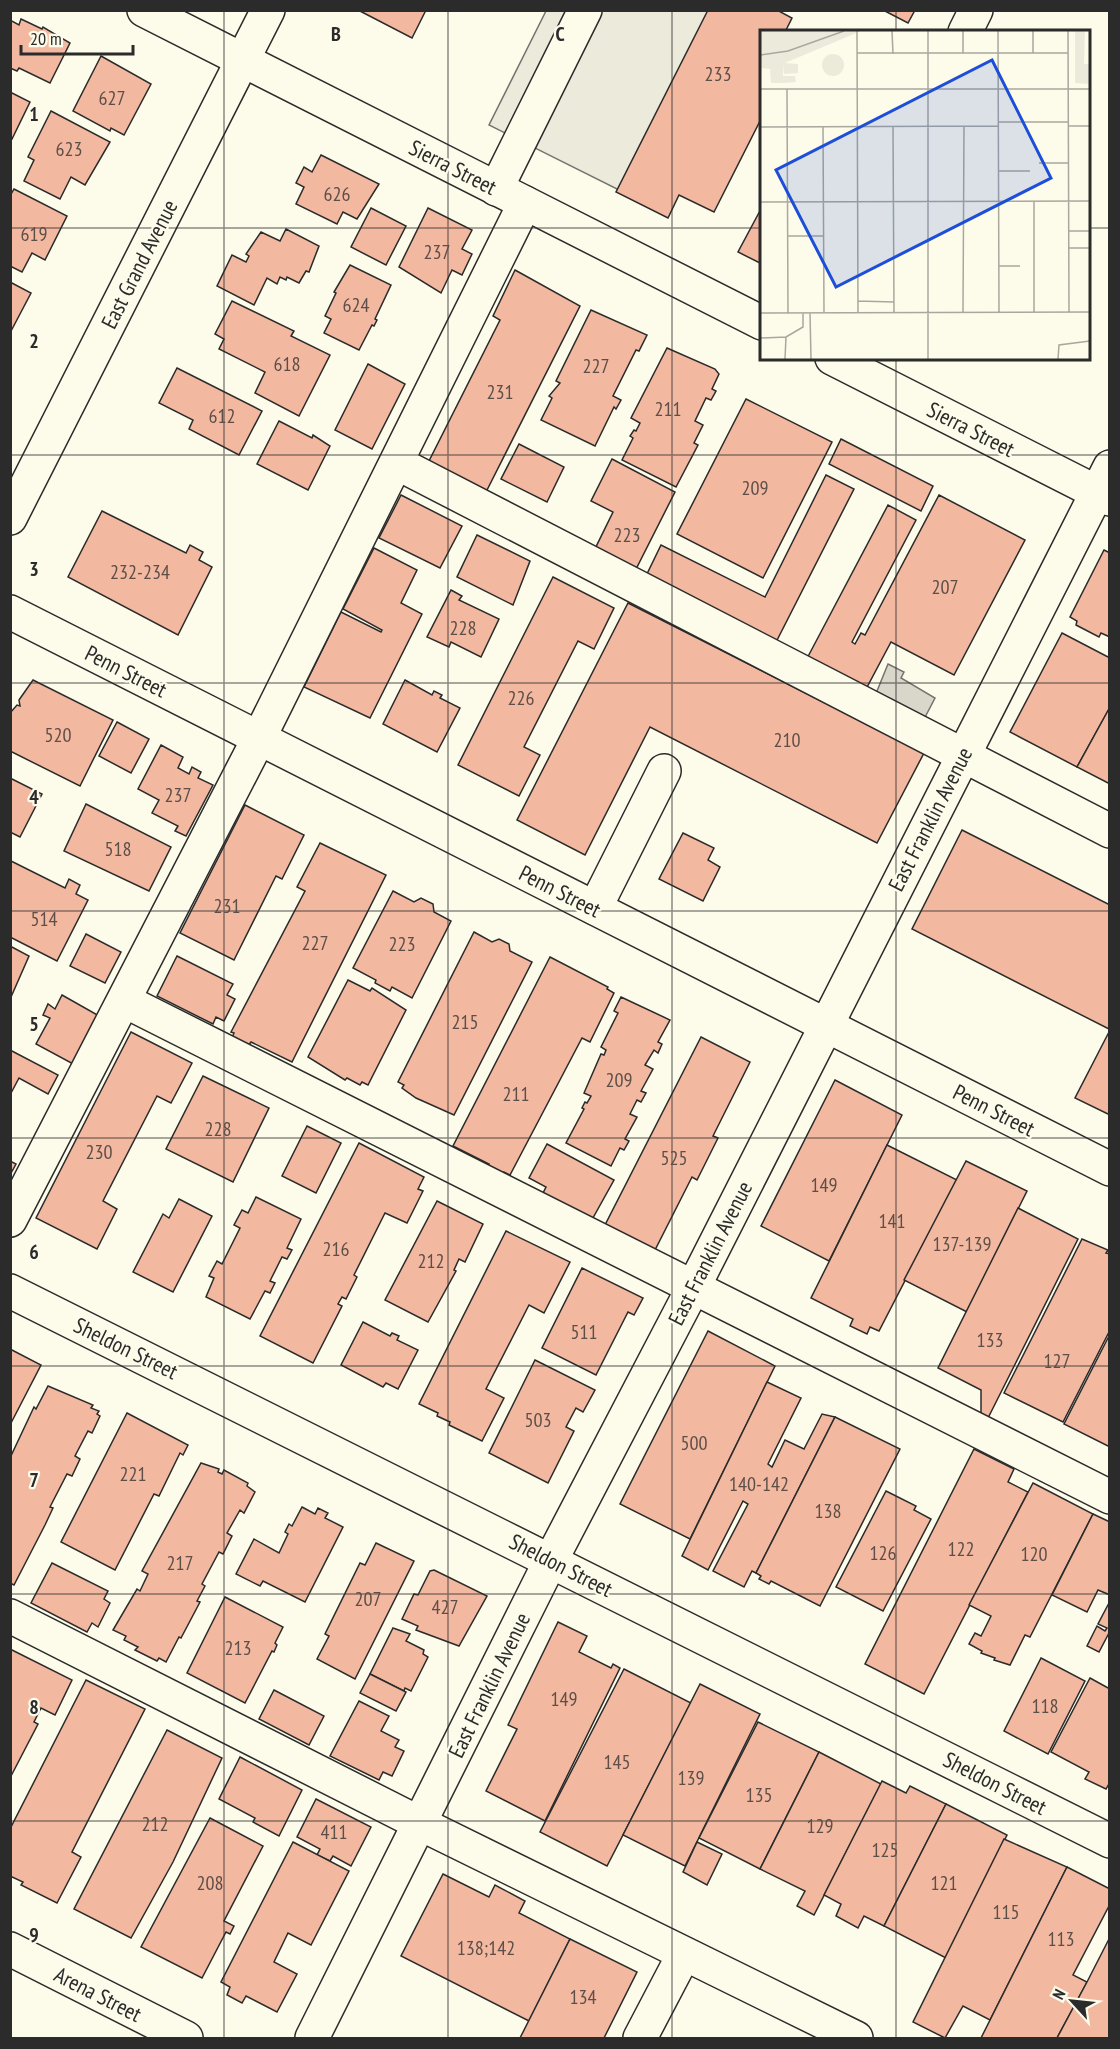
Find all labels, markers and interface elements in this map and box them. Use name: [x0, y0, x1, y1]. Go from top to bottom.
scale bar: [21, 18, 134, 56]
text: B: [331, 21, 341, 47]
text: C: [555, 21, 565, 47]
text: 20 m: [30, 27, 62, 50]
inset map: [760, 30, 1090, 360]
house number: 233: [705, 61, 732, 87]
house number: 627: [99, 85, 126, 111]
text: 1: [29, 101, 39, 127]
street label: Sierra Street: [405, 133, 501, 201]
house number: 623: [56, 136, 83, 162]
house number: 626: [324, 181, 351, 207]
street label: East Grand Avenue: [95, 195, 183, 333]
house number: 619: [21, 221, 48, 247]
house number: 237: [424, 239, 451, 265]
house number: 624: [343, 292, 370, 318]
text: 2: [29, 328, 39, 354]
house number: 618: [274, 351, 301, 377]
house number: 227: [583, 353, 610, 379]
house number: 231: [487, 379, 514, 405]
street label: Sierra Street: [923, 395, 1019, 463]
house number: 211: [655, 396, 682, 422]
house number: 612: [209, 403, 236, 429]
house number: 209: [742, 475, 769, 501]
house number: 223: [614, 522, 641, 548]
text: 3: [29, 556, 39, 582]
house number: 232-234: [110, 559, 170, 585]
house number: 207: [932, 574, 959, 600]
house number: 228: [450, 615, 477, 641]
street label: Penn Street: [80, 639, 172, 703]
house number: 226: [508, 685, 535, 711]
house number: 520: [45, 722, 72, 748]
house number: 210: [774, 727, 801, 753]
street label: East Franklin Avenue: [882, 742, 978, 896]
house number: 237: [165, 782, 192, 808]
text: 4: [29, 784, 39, 810]
house number: 518: [105, 836, 132, 862]
street label: Penn Street: [514, 859, 606, 923]
house number: 231: [214, 893, 241, 919]
house number: 514: [31, 906, 58, 932]
house number: 227: [302, 930, 329, 956]
house number: 223: [389, 931, 416, 957]
house number: 215: [452, 1009, 479, 1035]
text: 5: [29, 1011, 39, 1037]
house number: 209: [606, 1067, 633, 1093]
street label: Penn Street: [948, 1078, 1040, 1142]
house number: 211: [503, 1081, 530, 1107]
house number: 228: [205, 1116, 232, 1142]
house number: 230: [86, 1139, 113, 1165]
house number: 525: [661, 1145, 688, 1171]
house number: 149: [811, 1172, 838, 1198]
street label: East Franklin Avenue: [662, 1176, 758, 1330]
house number: 141: [879, 1208, 906, 1234]
house number: 137-139: [933, 1231, 991, 1257]
house number: 216: [323, 1236, 350, 1262]
text: 6: [29, 1239, 39, 1265]
house number: 212: [418, 1248, 445, 1274]
street label: Sheldon Street: [69, 1311, 183, 1385]
house number: 511: [571, 1319, 598, 1345]
house number: 133: [977, 1327, 1004, 1353]
house number: 127: [1044, 1348, 1071, 1374]
house number: 503: [525, 1407, 552, 1433]
house number: 500: [681, 1430, 708, 1456]
house number: 221: [120, 1461, 147, 1487]
text: 7: [29, 1467, 39, 1493]
house number: 140-142: [729, 1471, 789, 1497]
house number: 138: [815, 1498, 842, 1524]
street label: Sheldon Street: [505, 1527, 617, 1603]
house number: 122: [948, 1536, 975, 1562]
house number: 126: [870, 1540, 897, 1566]
house number: 120: [1021, 1541, 1048, 1567]
house number: 217: [167, 1550, 194, 1576]
house number: 207: [355, 1586, 382, 1612]
house number: 427: [432, 1594, 459, 1620]
street label: East Franklin Avenue: [442, 1608, 536, 1762]
house number: 213: [225, 1635, 252, 1661]
house number: 149: [551, 1686, 578, 1712]
house number: 118: [1032, 1693, 1059, 1719]
text: 8: [29, 1694, 39, 1720]
street label: Sheldon Street: [939, 1745, 1051, 1821]
house number: 145: [604, 1749, 631, 1775]
house number: 139: [678, 1765, 705, 1791]
house number: 135: [746, 1782, 773, 1808]
house number: 212: [142, 1811, 169, 1837]
house number: 129: [807, 1813, 834, 1839]
house number: 411: [321, 1819, 348, 1845]
house number: 125: [872, 1837, 899, 1863]
house number: 208: [197, 1870, 224, 1896]
house number: 121: [931, 1870, 958, 1896]
house number: 115: [993, 1899, 1020, 1925]
text: 9: [29, 1922, 39, 1948]
house number: 113: [1048, 1926, 1075, 1952]
house number: 138;142: [457, 1935, 515, 1961]
street label: Arena Street: [50, 1960, 146, 2028]
north arrow: [1042, 1971, 1102, 2031]
house number: 134: [570, 1984, 597, 2010]
text: N: [1048, 1986, 1070, 2003]

